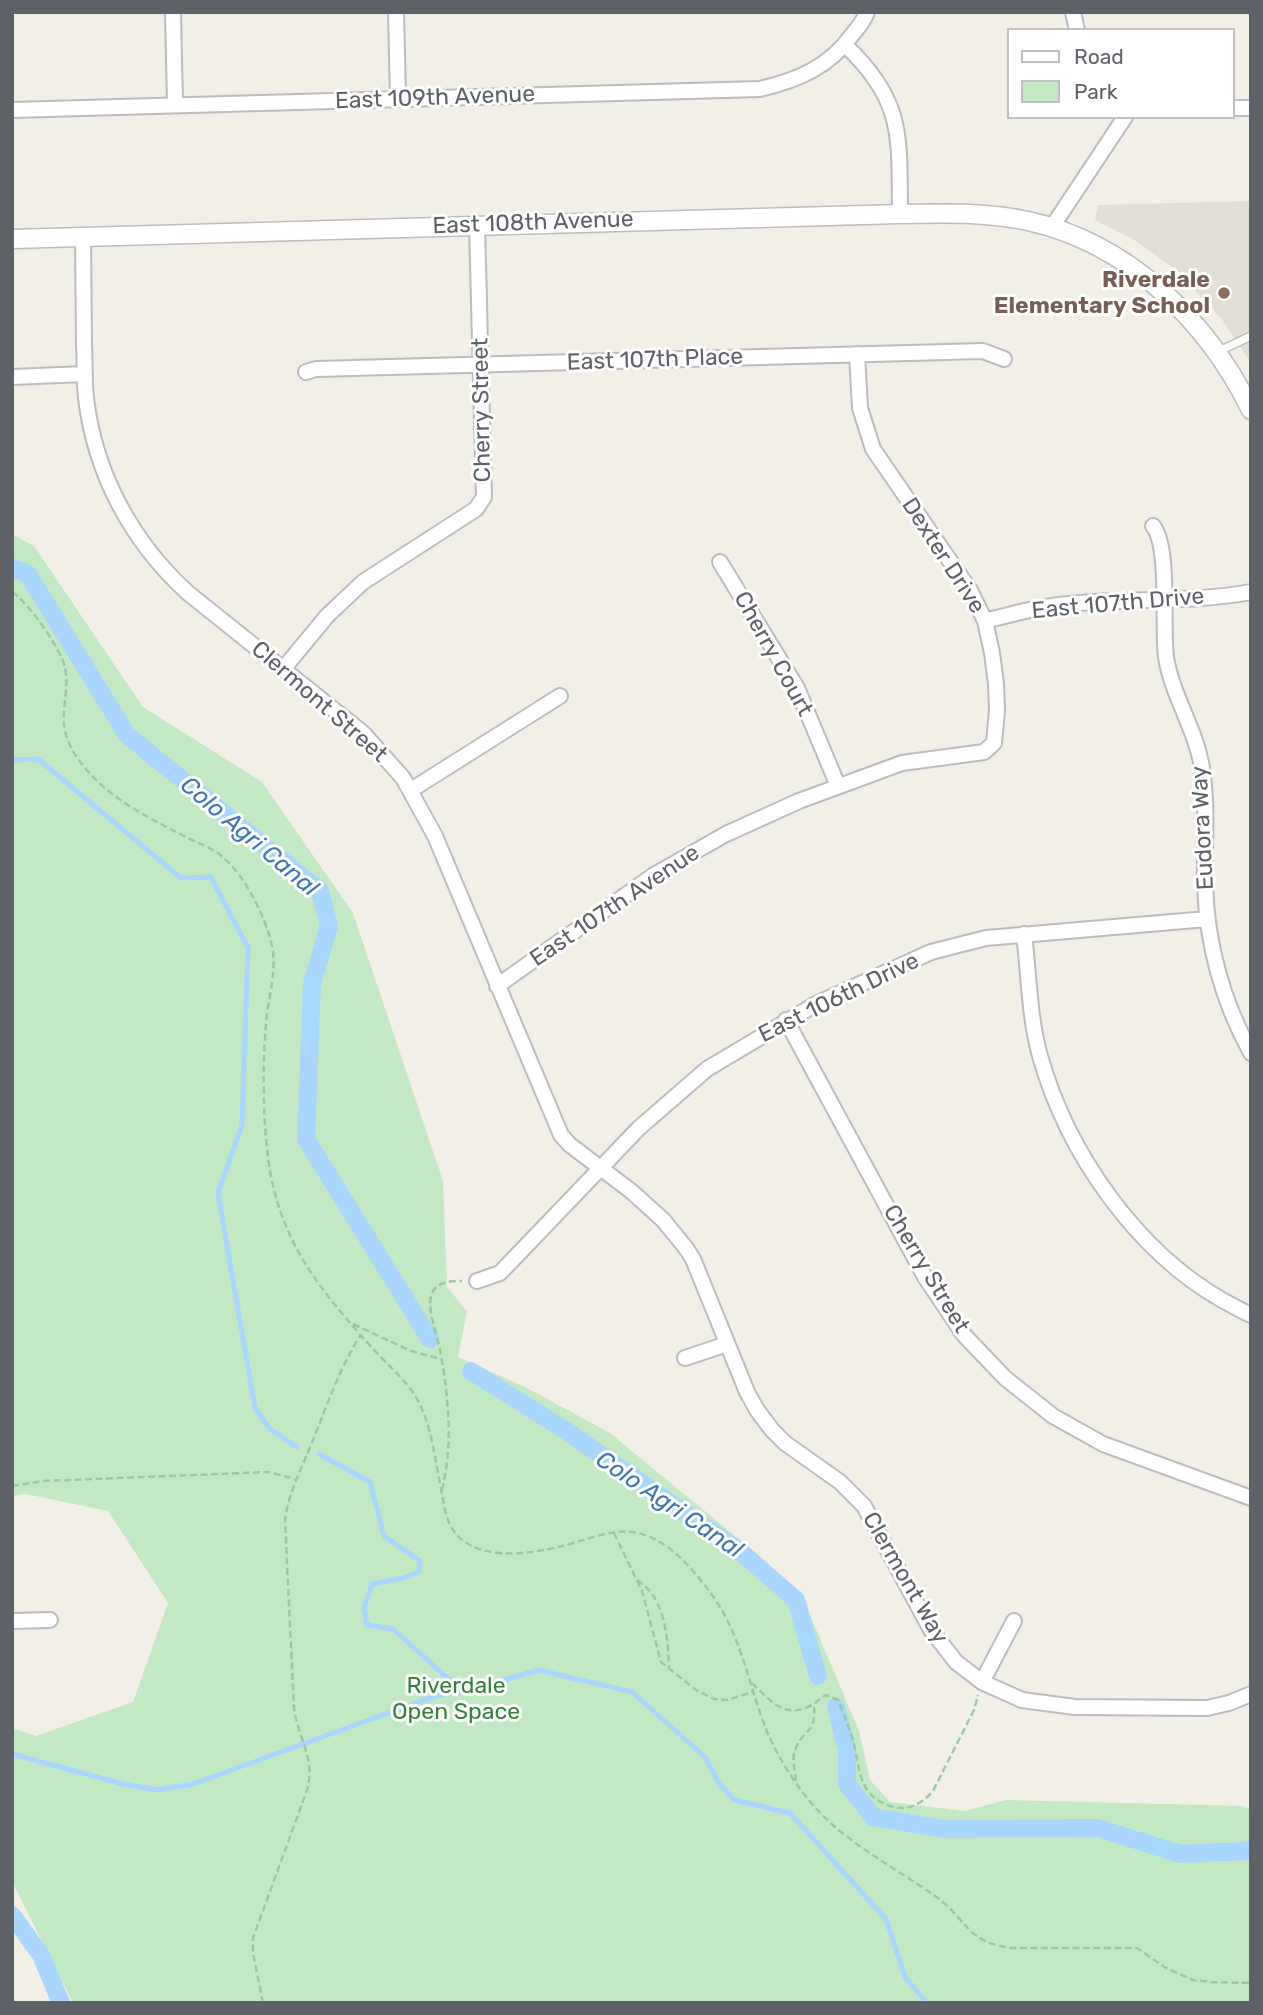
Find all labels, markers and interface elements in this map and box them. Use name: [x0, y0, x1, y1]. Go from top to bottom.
legend: [1007, 28, 1235, 119]
text: Road: [1074, 44, 1124, 69]
text: Park: [1074, 79, 1118, 104]
street label: East 109th Avenue: [334, 81, 536, 115]
street label: East 108th Avenue: [432, 206, 634, 240]
place label: Riverdale Elementary School: [994, 266, 1210, 320]
marker: Riverdale Elementary School: [1216, 285, 1232, 301]
street label: Cherry Street: [467, 338, 497, 482]
street label: East 107th Place: [566, 343, 744, 377]
street label: Dexter Drive: [895, 493, 991, 619]
street label: East 107th Drive: [1031, 583, 1205, 625]
street label: Cherry Court: [727, 587, 819, 721]
street label: Clermont Street: [245, 635, 393, 769]
street label: Eudora Way: [1186, 765, 1220, 891]
water label: Colo Agri Canal: [174, 771, 324, 903]
street label: East 107th Avenue: [525, 839, 705, 973]
street label: East 106th Drive: [754, 947, 924, 1049]
street label: Cherry Street: [877, 1200, 975, 1338]
water label: Colo Agri Canal: [590, 1445, 748, 1565]
street label: Clermont Way: [856, 1507, 954, 1649]
park label: Riverdale Open Space: [392, 1672, 520, 1726]

